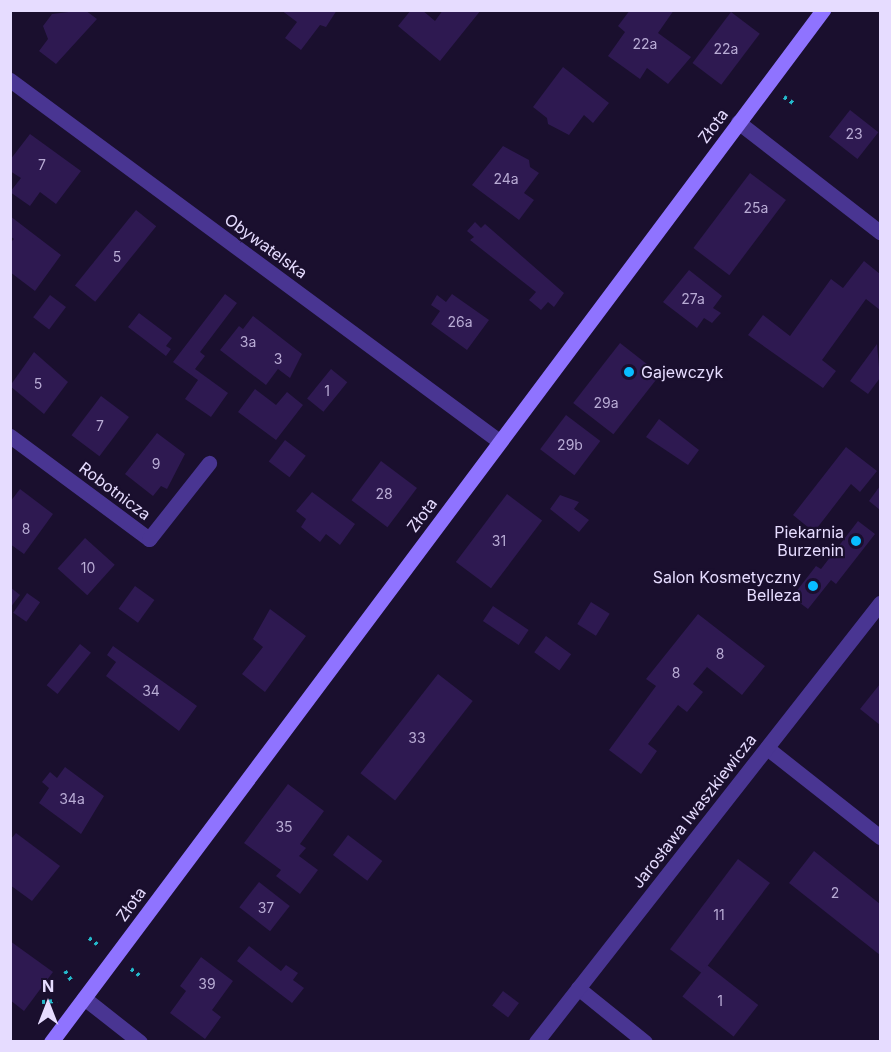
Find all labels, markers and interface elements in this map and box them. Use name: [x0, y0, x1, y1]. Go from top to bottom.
house number: 22a: [633, 36, 657, 52]
house number: 22a: [714, 41, 738, 57]
street label: Złota: [694, 105, 732, 147]
house number: 23: [845, 126, 863, 142]
house number: 7: [38, 157, 46, 173]
house number: 24a: [493, 171, 519, 187]
house number: 25a: [744, 200, 768, 216]
street label: Obywatelska: [221, 210, 311, 282]
house number: 5: [113, 249, 121, 265]
house number: 27a: [681, 291, 705, 307]
house number: 26a: [447, 314, 473, 330]
house number: 3a: [240, 334, 256, 350]
house number: 3: [274, 351, 282, 367]
place label: Gajewczyk: [641, 362, 723, 382]
marker: Gajewczyk: [622, 365, 636, 379]
house number: 5: [34, 376, 42, 392]
house number: 1: [324, 383, 330, 399]
house number: 29a: [593, 395, 619, 411]
house number: 7: [96, 418, 104, 434]
house number: 29b: [557, 437, 583, 453]
house number: 9: [152, 456, 160, 472]
street label: Robotnicza: [76, 458, 154, 524]
house number: 28: [375, 486, 393, 502]
street label: Złota: [403, 494, 441, 536]
house number: 8: [22, 521, 30, 537]
place label: Piekarnia Burzenin: [774, 522, 844, 560]
house number: 31: [492, 533, 506, 549]
marker: Piekarnia Burzenin: [849, 534, 863, 548]
house number: 10: [81, 560, 95, 576]
place label: Salon Kosmetyczny Belleza: [653, 567, 801, 605]
marker: Salon Kosmetyczny Belleza: [806, 579, 820, 593]
house number: 8: [716, 646, 724, 662]
house number: 8: [672, 665, 680, 681]
house number: 34: [142, 683, 160, 699]
house number: 33: [408, 730, 426, 746]
street label: Jarosława Iwaszkiewicza: [628, 730, 760, 892]
house number: 34a: [59, 791, 85, 807]
house number: 35: [275, 819, 293, 835]
street label: Złota: [112, 883, 150, 925]
house number: 2: [831, 885, 839, 901]
house number: 37: [258, 900, 274, 916]
house number: 11: [713, 907, 725, 923]
north arrow: [18, 974, 78, 1034]
text: N: [42, 976, 54, 996]
house number: 39: [198, 976, 216, 992]
house number: 1: [717, 993, 723, 1009]

